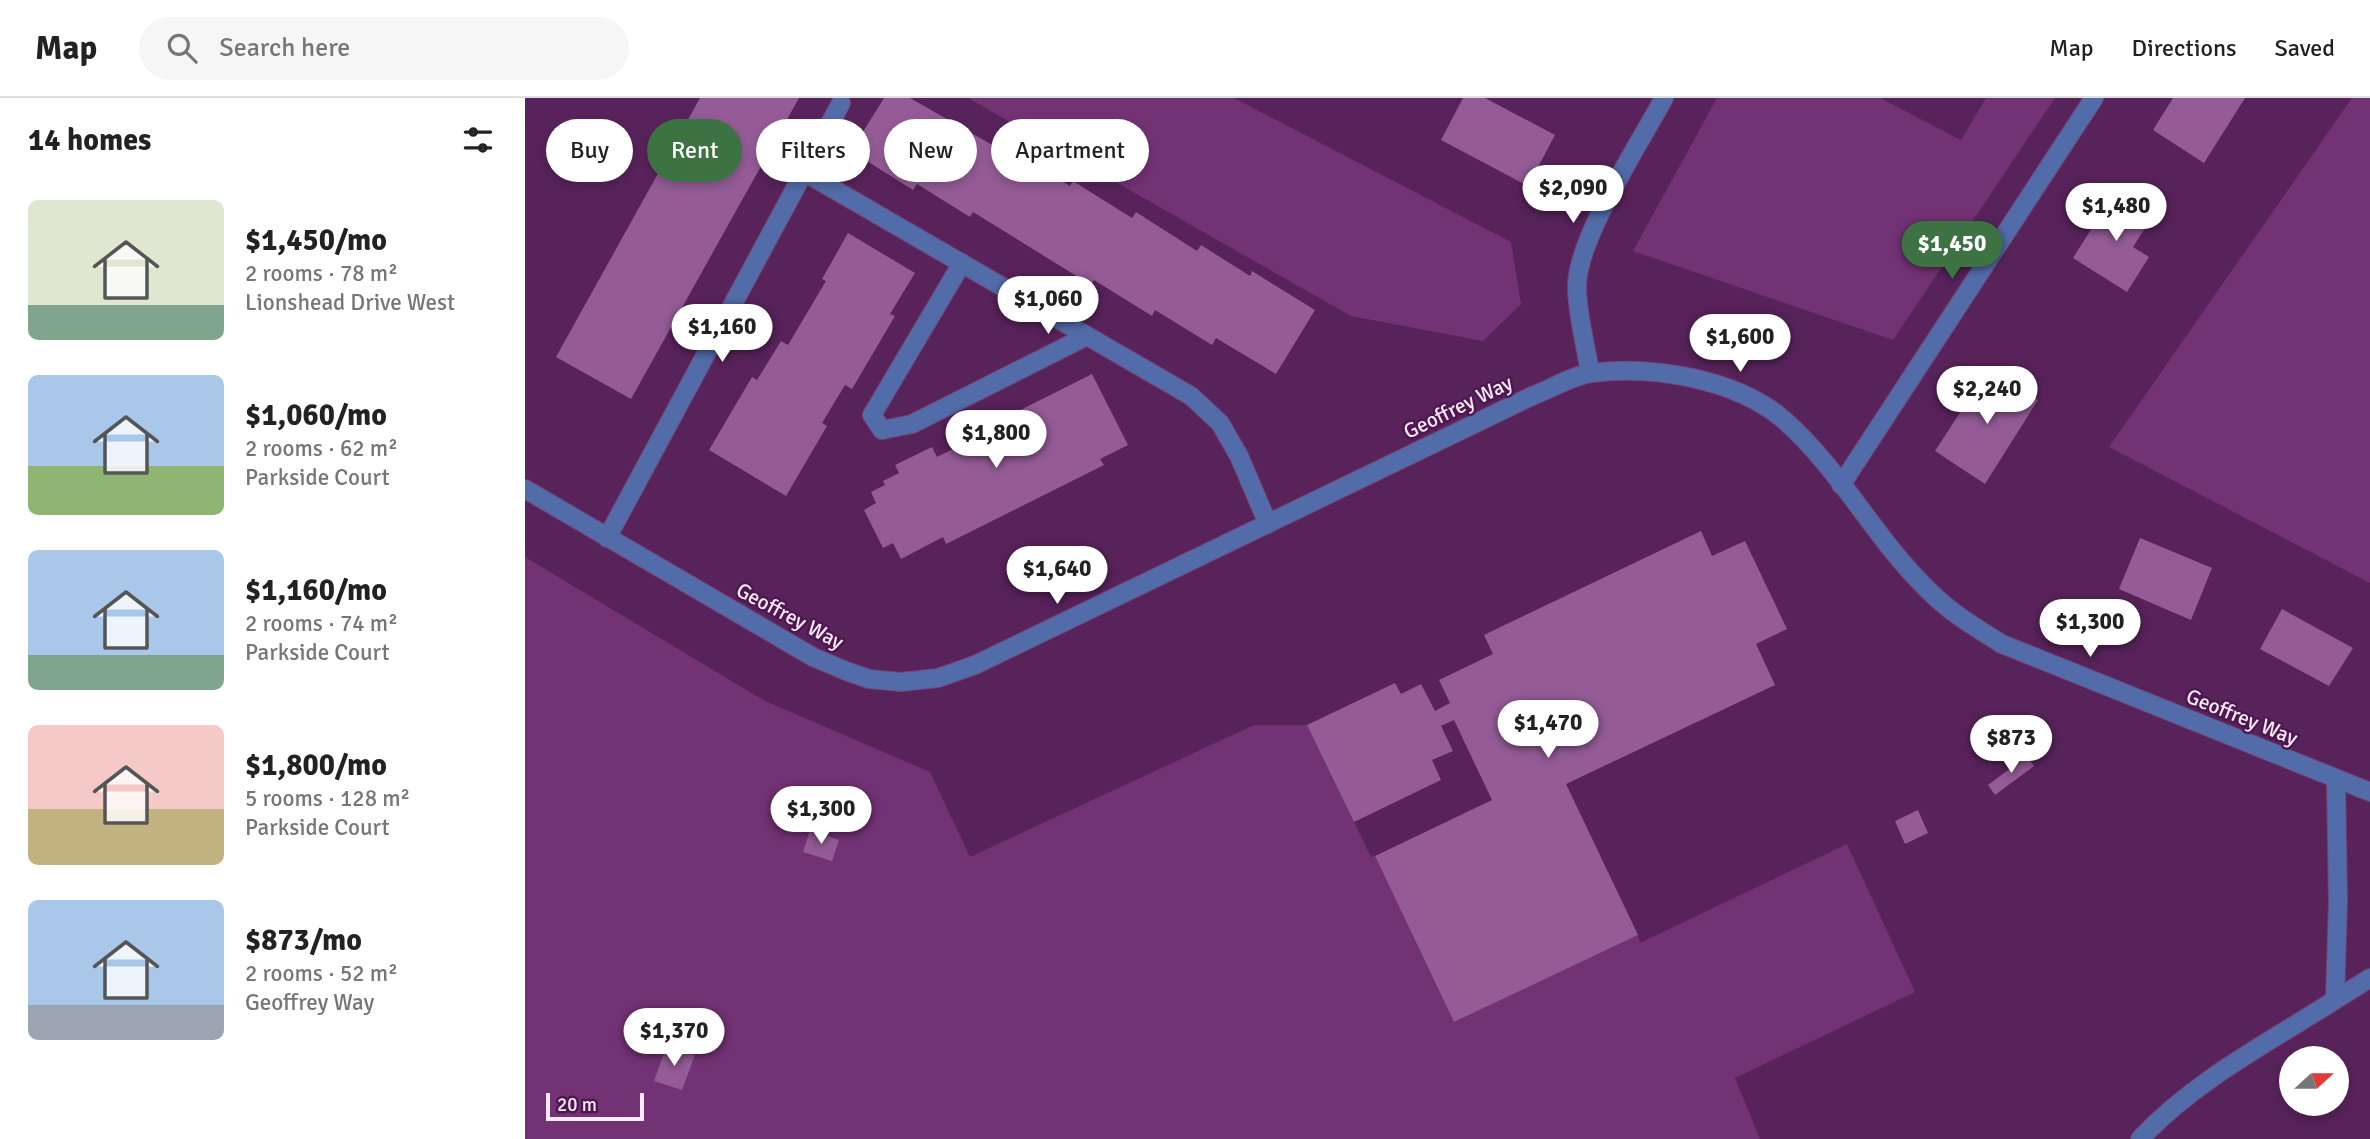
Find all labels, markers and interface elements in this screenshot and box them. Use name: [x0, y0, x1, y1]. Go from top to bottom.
search box: [139, 17, 629, 80]
text: Map: [35, 28, 97, 69]
icon: search: [163, 29, 201, 67]
text: Search here: [219, 32, 350, 64]
text: Map: [2049, 33, 2094, 63]
text: Directions: [2132, 33, 2237, 63]
text: Saved: [2275, 33, 2335, 63]
chip: Buy: [546, 119, 633, 182]
chip: Rent: [647, 119, 742, 182]
chip: Filters: [756, 119, 870, 182]
chip: New: [884, 119, 977, 182]
chip: Apartment: [991, 119, 1149, 182]
icon: filters: [459, 121, 497, 159]
text: 14 homes: [28, 122, 151, 159]
pin: $2,090: [1516, 166, 1630, 225]
text: $2,090: [1539, 173, 1607, 202]
pin: $1,480: [2059, 184, 2173, 243]
text: $1,480: [2082, 191, 2150, 220]
text: $1,450/mo: [245, 222, 387, 259]
pin: $1,450: [1895, 222, 2009, 281]
icon: home: [84, 228, 168, 312]
text: $1,450: [1918, 229, 1986, 258]
text: 2 rooms · 78 m²: [245, 259, 398, 288]
pin: $1,060: [991, 276, 1105, 336]
text: $1,060: [1014, 284, 1082, 313]
text: Lionshead Drive West: [245, 288, 455, 317]
pin: $1,160: [665, 304, 779, 364]
text: $1,160: [688, 312, 756, 341]
pin: $1,600: [1683, 314, 1797, 374]
text: $1,600: [1706, 322, 1774, 351]
pin: $2,240: [1930, 366, 2044, 426]
street label: Geoffrey Way: [1399, 369, 1517, 445]
text: $2,240: [1953, 374, 2021, 403]
text: $1,060/mo: [245, 397, 387, 434]
icon: home: [84, 403, 168, 487]
pin: $1,800: [939, 410, 1053, 470]
text: $1,800: [962, 418, 1030, 447]
text: 2 rooms · 62 m²: [245, 434, 398, 463]
text: Parkside Court: [245, 463, 390, 492]
pin: $1,640: [1000, 546, 1114, 606]
text: $1,640: [1023, 554, 1091, 583]
text: $1,160/mo: [245, 572, 387, 609]
street label: Geoffrey Way: [732, 577, 848, 655]
icon: home: [84, 578, 168, 662]
pin: $1,300: [2033, 600, 2147, 659]
text: $1,300: [2056, 607, 2124, 636]
text: 2 rooms · 74 m²: [245, 609, 398, 638]
text: Parkside Court: [245, 638, 390, 667]
street label: Geoffrey Way: [2182, 683, 2302, 751]
pin: $1,470: [1491, 700, 1605, 760]
text: $1,470: [1514, 708, 1582, 737]
pin: $873: [1970, 716, 2052, 775]
text: $873: [1986, 723, 2036, 752]
text: $1,800/mo: [245, 747, 387, 784]
icon: home: [84, 753, 168, 837]
text: 5 rooms · 128 m²: [245, 784, 410, 813]
pin: $1,300: [764, 786, 878, 846]
text: $1,300: [787, 794, 855, 823]
text: Parkside Court: [245, 813, 390, 842]
text: $873/mo: [245, 922, 362, 959]
icon: home: [84, 928, 168, 1012]
text: 2 rooms · 52 m²: [245, 959, 398, 988]
text: Geoffrey Way: [245, 988, 374, 1017]
pin: $1,370: [617, 1009, 731, 1068]
text: $1,370: [640, 1016, 708, 1045]
north arrow: [2279, 1046, 2349, 1116]
map controls: [2279, 1046, 2349, 1116]
scale bar: [546, 1090, 644, 1122]
text: 20 m: [557, 1093, 597, 1117]

